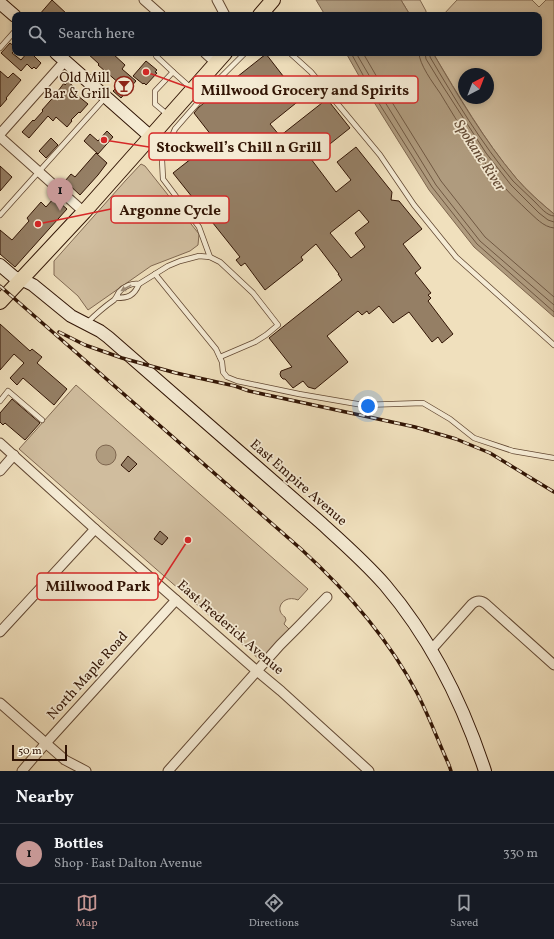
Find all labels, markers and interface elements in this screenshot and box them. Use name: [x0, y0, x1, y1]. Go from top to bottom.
search box: [12, 12, 542, 56]
icon: search: [26, 23, 48, 45]
text: Search here: [58, 24, 135, 45]
north arrow: [458, 68, 494, 104]
place label: Old Mill Bar & Grill: [44, 69, 110, 104]
bar icon: Old Mill Bar & Grill: [113, 75, 135, 97]
callout: Millwood Grocery and Spirits: [193, 76, 418, 103]
text: Millwood Grocery and Spirits: [201, 81, 409, 102]
water label: Spokane River: [448, 116, 510, 196]
callout: Stockwell’s Chill n Grill: [149, 133, 330, 160]
text: Stockwell’s Chill n Grill: [156, 138, 322, 159]
pin: 1: [47, 178, 73, 211]
callout: Argonne Cycle: [111, 196, 229, 223]
text: Argonne Cycle: [119, 201, 221, 222]
one-way arrow: [121, 284, 132, 291]
your location: [358, 396, 378, 416]
street label: East Empire Avenue: [245, 435, 351, 531]
callout: Millwood Park: [37, 573, 158, 600]
street label: East Frederick Avenue: [173, 576, 288, 680]
text: Millwood Park: [46, 577, 150, 598]
street label: North Maple Road: [43, 628, 133, 724]
scale bar: [12, 743, 67, 762]
text: 50 m: [18, 744, 42, 759]
text: Nearby: [16, 786, 74, 809]
text: Bottles: [54, 834, 104, 855]
text: 1: [26, 845, 32, 863]
text: 330 m: [503, 845, 538, 863]
text: Shop · East Dalton Avenue: [54, 855, 202, 873]
tab: Map: [76, 892, 98, 931]
tab: Directions: [249, 892, 299, 931]
tab: Saved: [450, 892, 478, 931]

